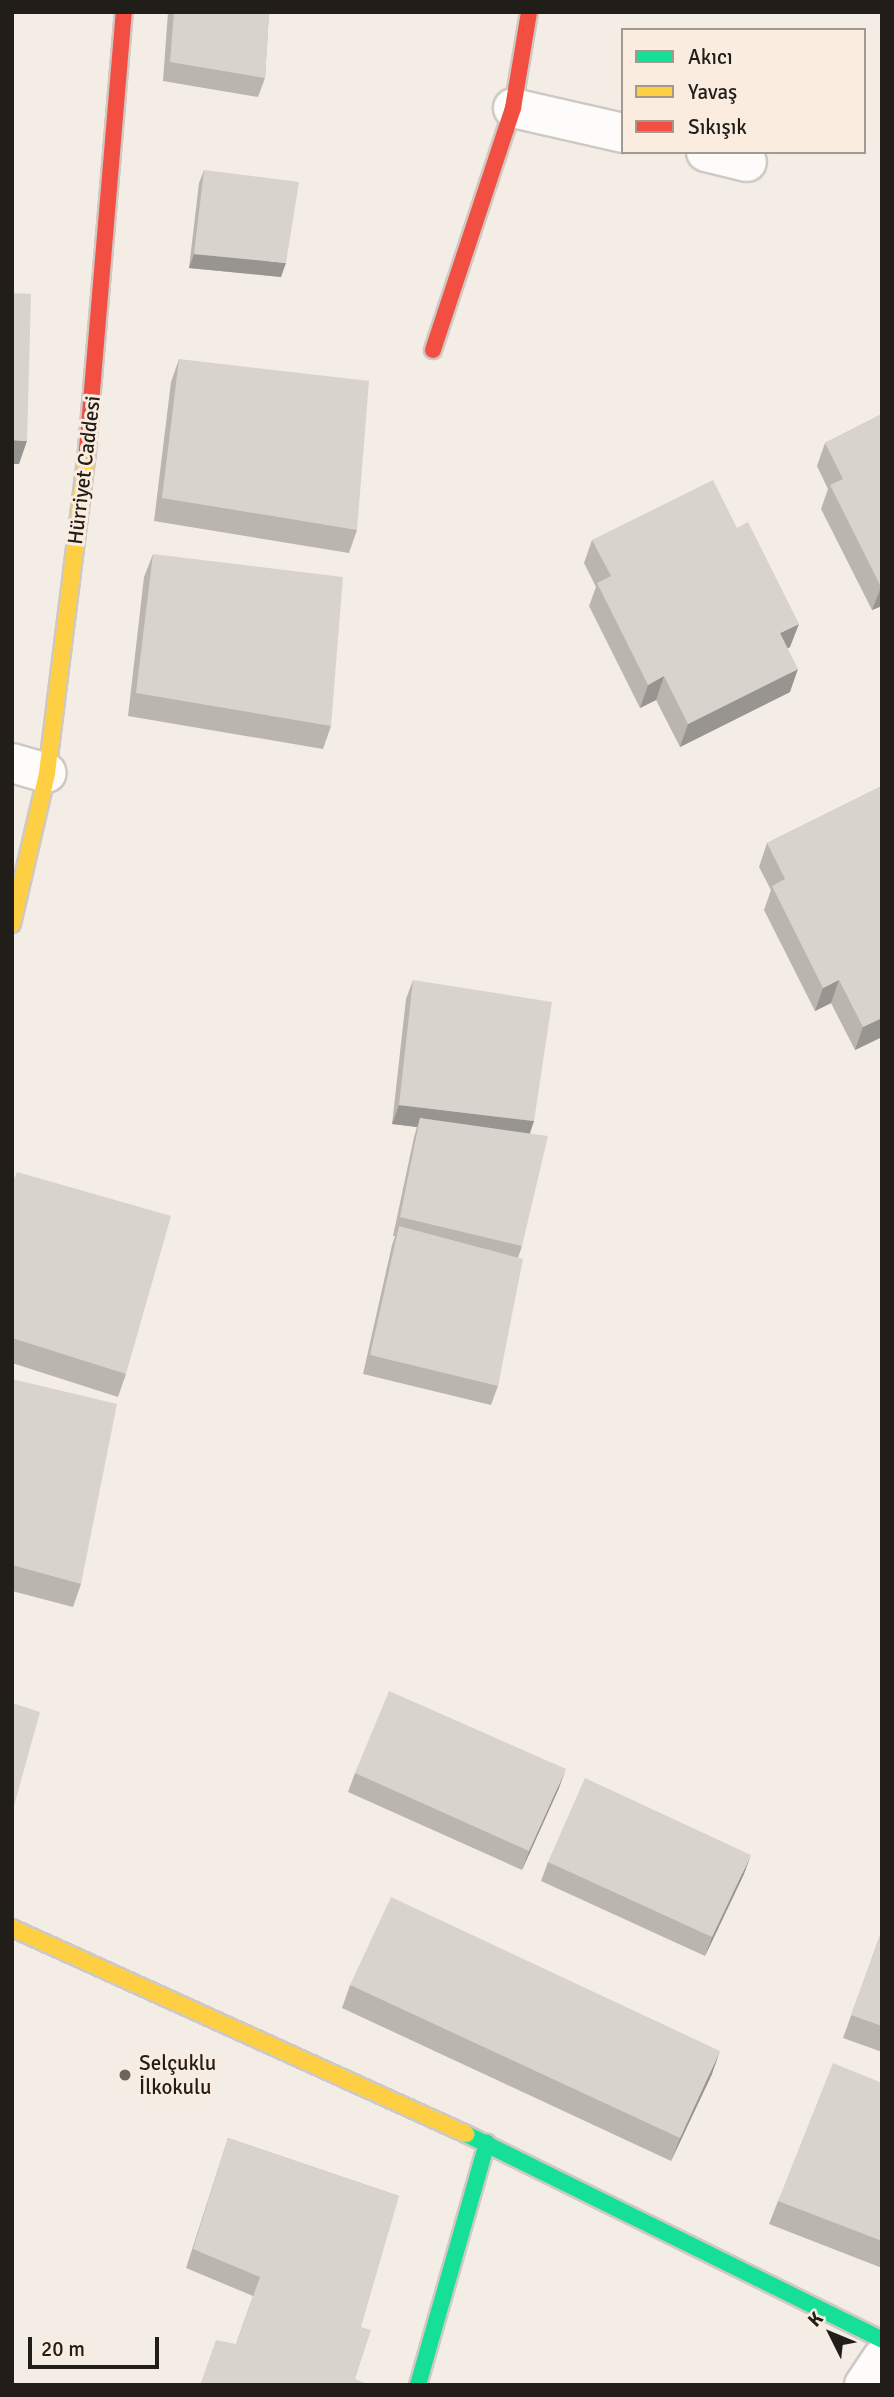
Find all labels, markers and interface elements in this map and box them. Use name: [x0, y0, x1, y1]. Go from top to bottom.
legend: [621, 28, 866, 154]
text: Akıcı: [688, 44, 733, 70]
text: Yavaş: [688, 79, 737, 105]
text: Sıkışık: [688, 114, 747, 140]
street label: Hürriyet Caddesi: [62, 394, 106, 546]
place label: Selçuklu İlkokulu: [139, 2050, 216, 2100]
marker: Selçuklu İlkokulu: [117, 2067, 133, 2083]
north arrow: [796, 2299, 866, 2369]
text: K: [803, 2307, 828, 2332]
scale bar: [32, 2324, 163, 2368]
text: 20 m: [41, 2336, 85, 2362]

